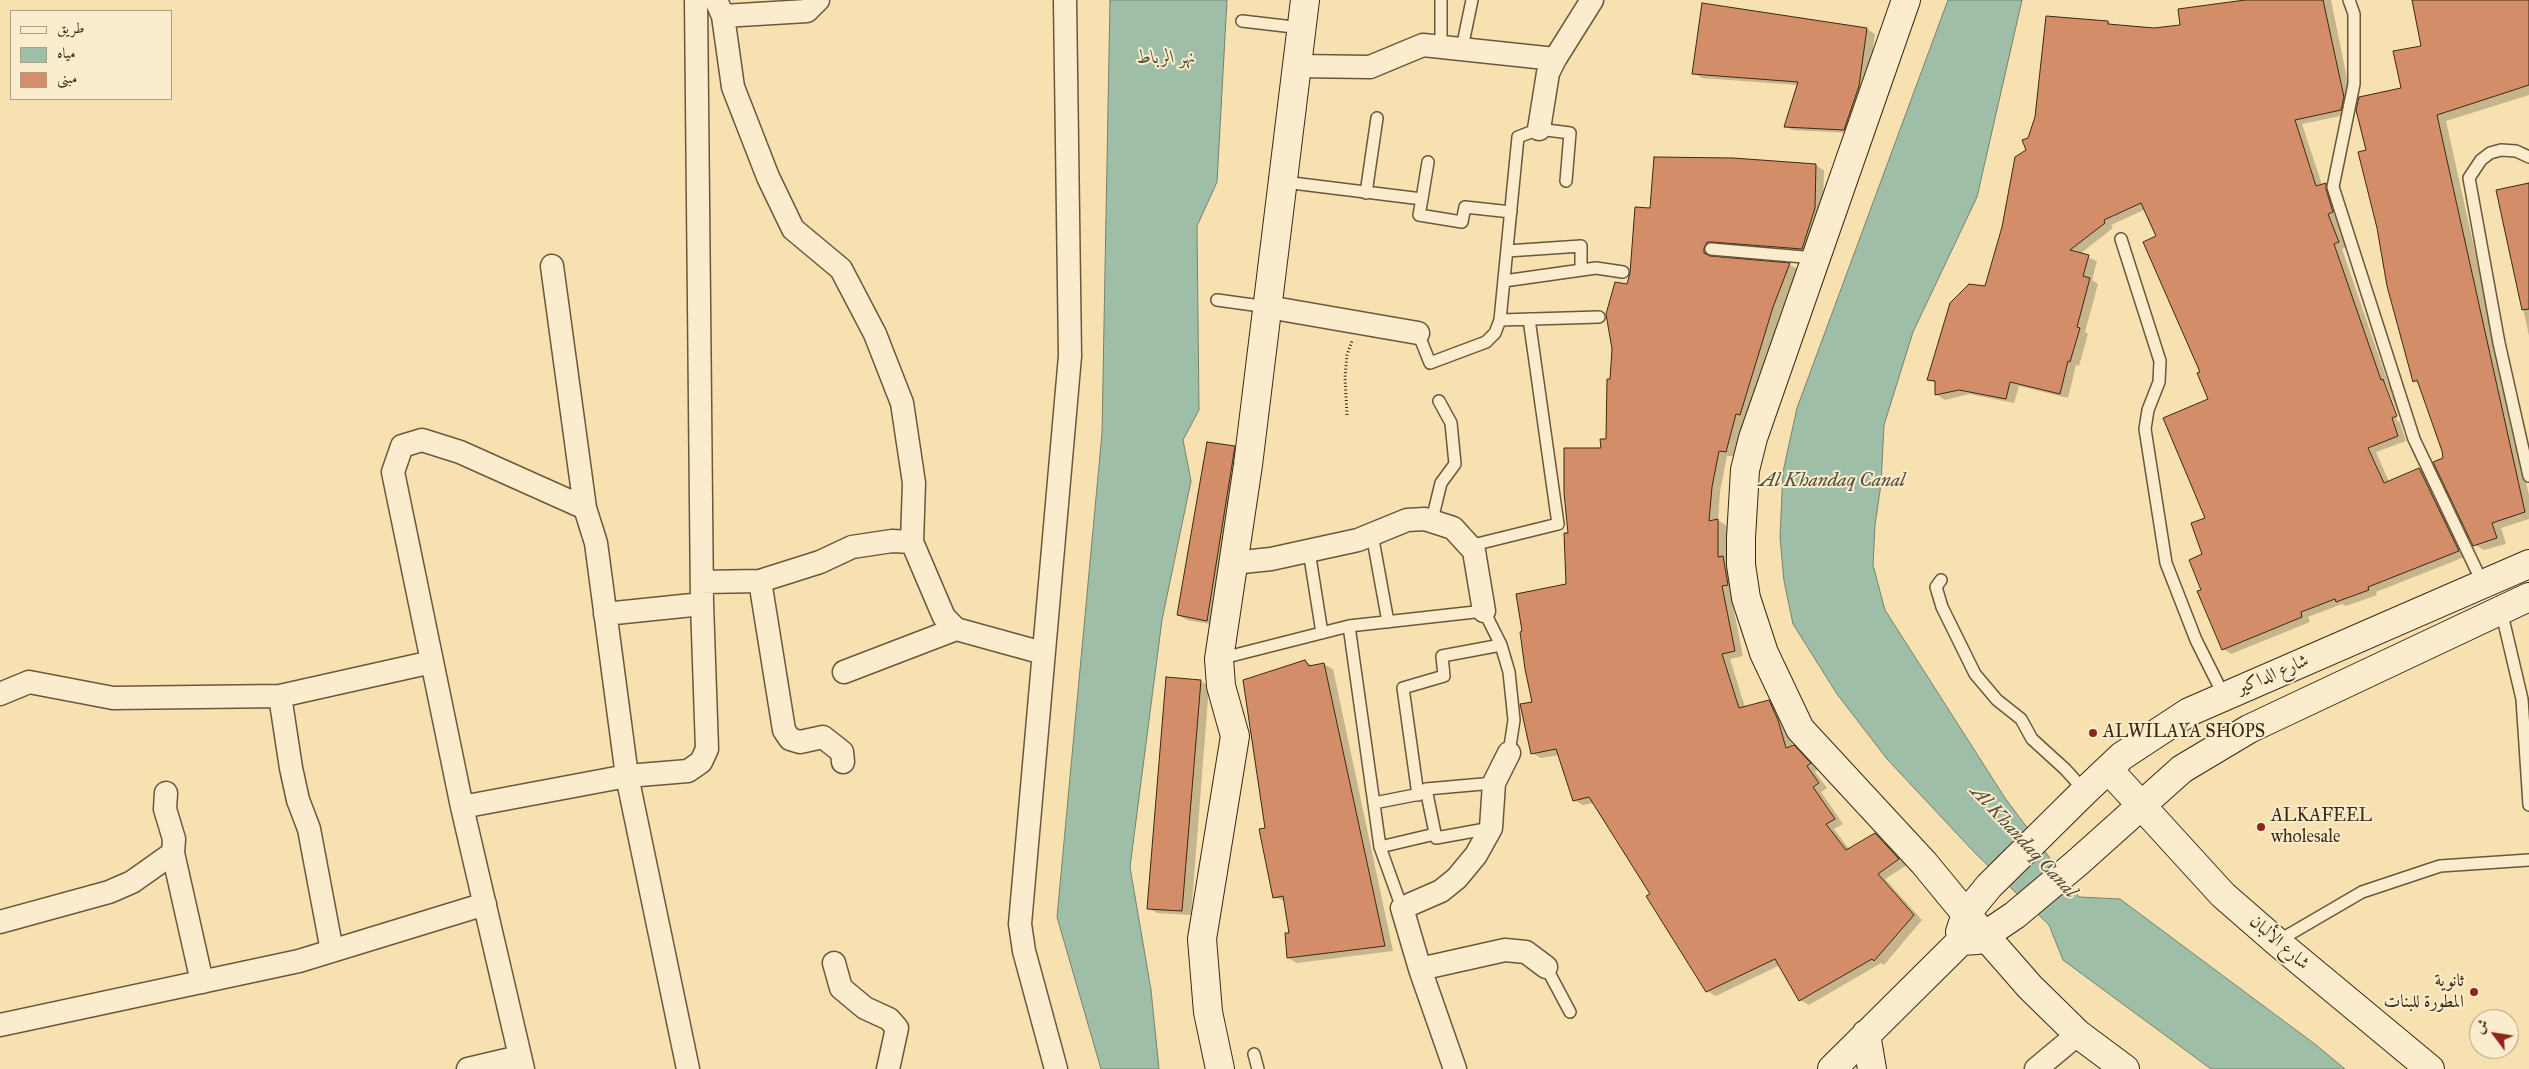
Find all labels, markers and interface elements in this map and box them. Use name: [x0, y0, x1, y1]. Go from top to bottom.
legend: [10, 10, 172, 100]
text: طريق: [57, 19, 84, 37]
text: مياه: [57, 44, 75, 62]
water label: نهر الرباط: [1136, 47, 1196, 69]
text: مبنى: [57, 69, 77, 87]
water label: Al Khandaq Canal: [1759, 470, 1905, 492]
street label: شارع الداكير: [2234, 650, 2312, 700]
place label: ALWILAYA SHOPS: [2103, 722, 2265, 744]
marker: ALWILAYA SHOPS: [2087, 727, 2099, 739]
water label: Al Khandaq Canal: [1965, 781, 2081, 903]
place label: ALKAFEEL wholesale: [2271, 806, 2372, 849]
marker: ALKAFEEL wholesale: [2255, 821, 2267, 833]
street label: شارع الألبان: [2245, 911, 2313, 975]
place label: ثانوية المطورة للبنات: [2383, 971, 2464, 1014]
marker: ثانوية المطورة للبنات: [2468, 986, 2480, 998]
north arrow: [2469, 1009, 2519, 1059]
text: ش: [2471, 1016, 2492, 1037]

